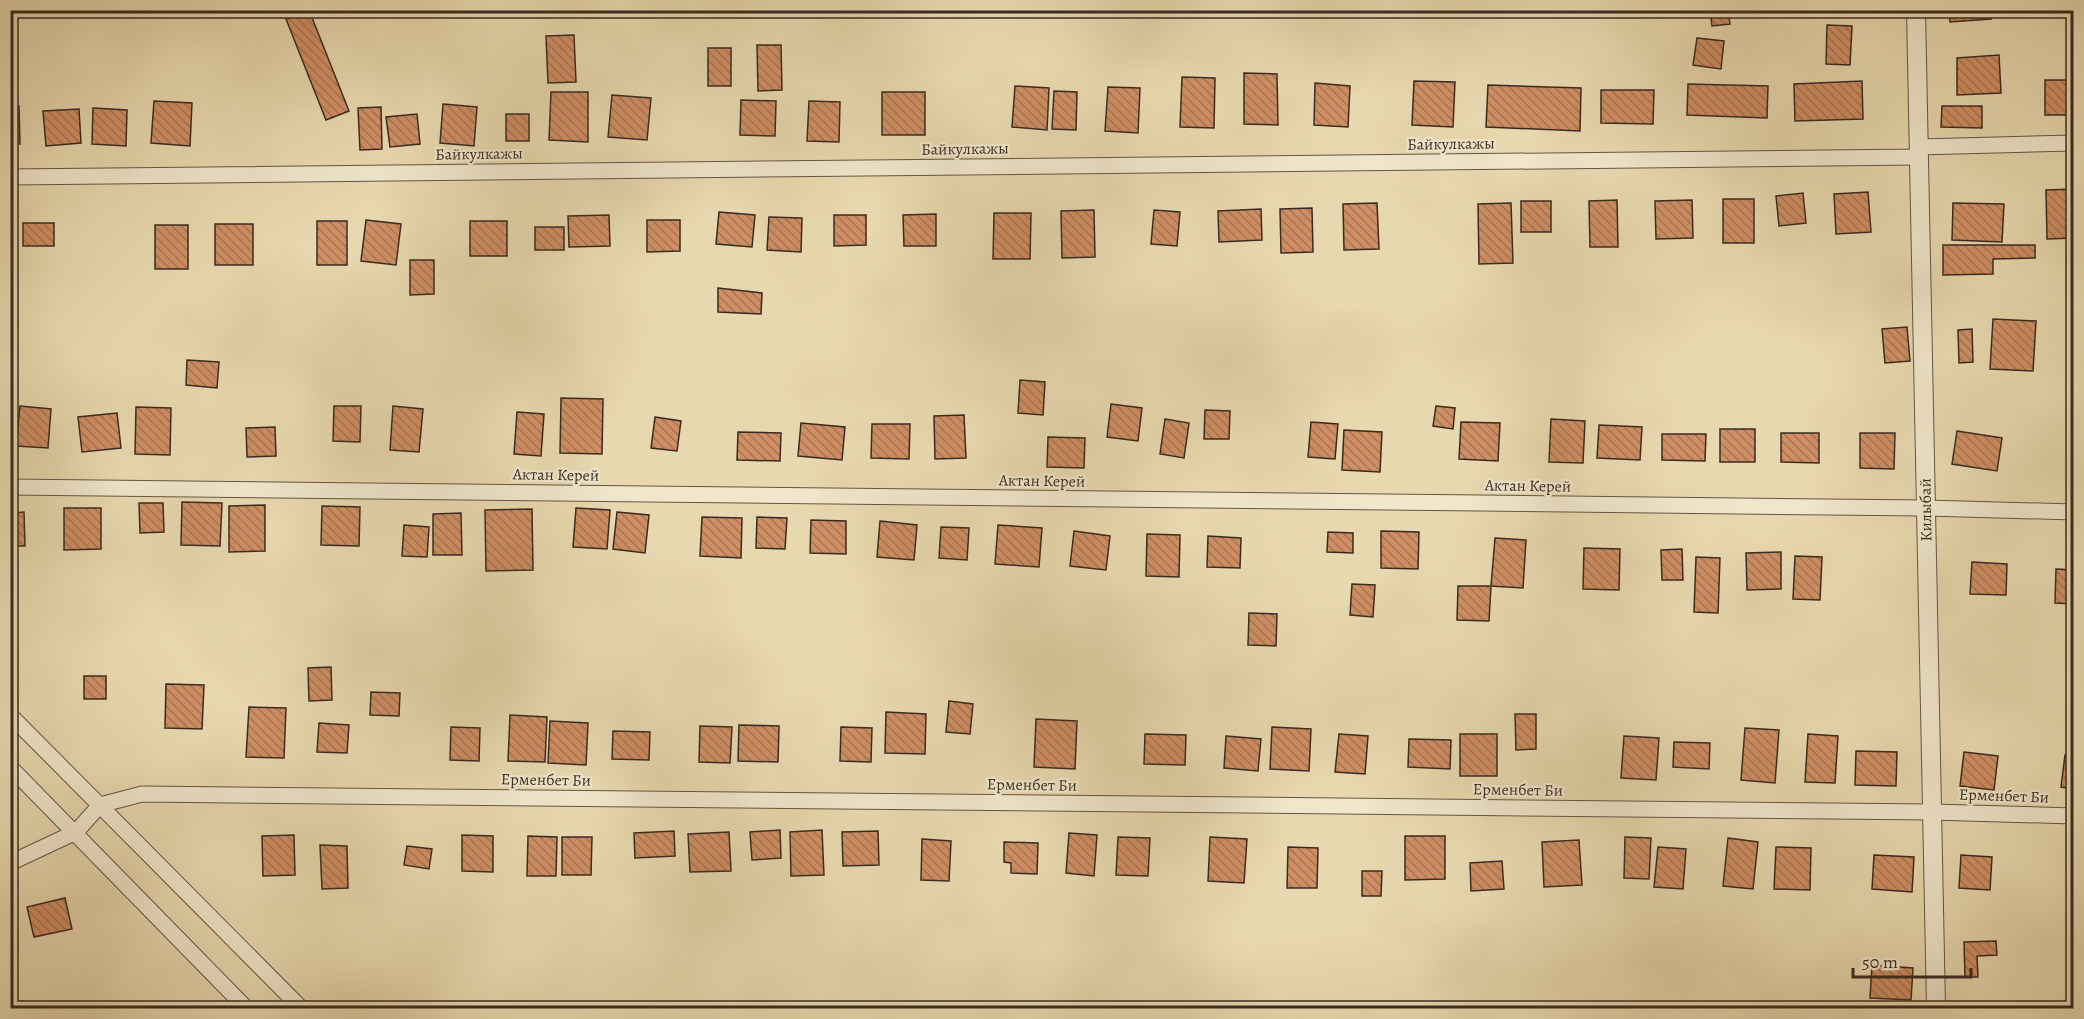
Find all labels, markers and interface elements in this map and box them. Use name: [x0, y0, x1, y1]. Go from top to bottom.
street label: Байкулкажы: [1407, 132, 1495, 156]
street label: Байкулкажы: [921, 137, 1009, 161]
street label: Байкулкажы: [435, 142, 523, 166]
street label: Актан Керей: [512, 463, 599, 487]
street label: Актан Керей: [998, 469, 1085, 493]
street label: Актан Керей: [1484, 474, 1571, 498]
street label: Килыбай: [1914, 478, 1938, 542]
street label: Ерменбет Би: [501, 768, 591, 792]
street label: Ерменбет Би: [987, 773, 1077, 797]
street label: Ерменбет Би: [1473, 778, 1563, 802]
street label: Ерменбет Би: [1959, 783, 2049, 809]
scale bar: [1853, 941, 1972, 979]
text: 50 m: [1862, 950, 1898, 974]

